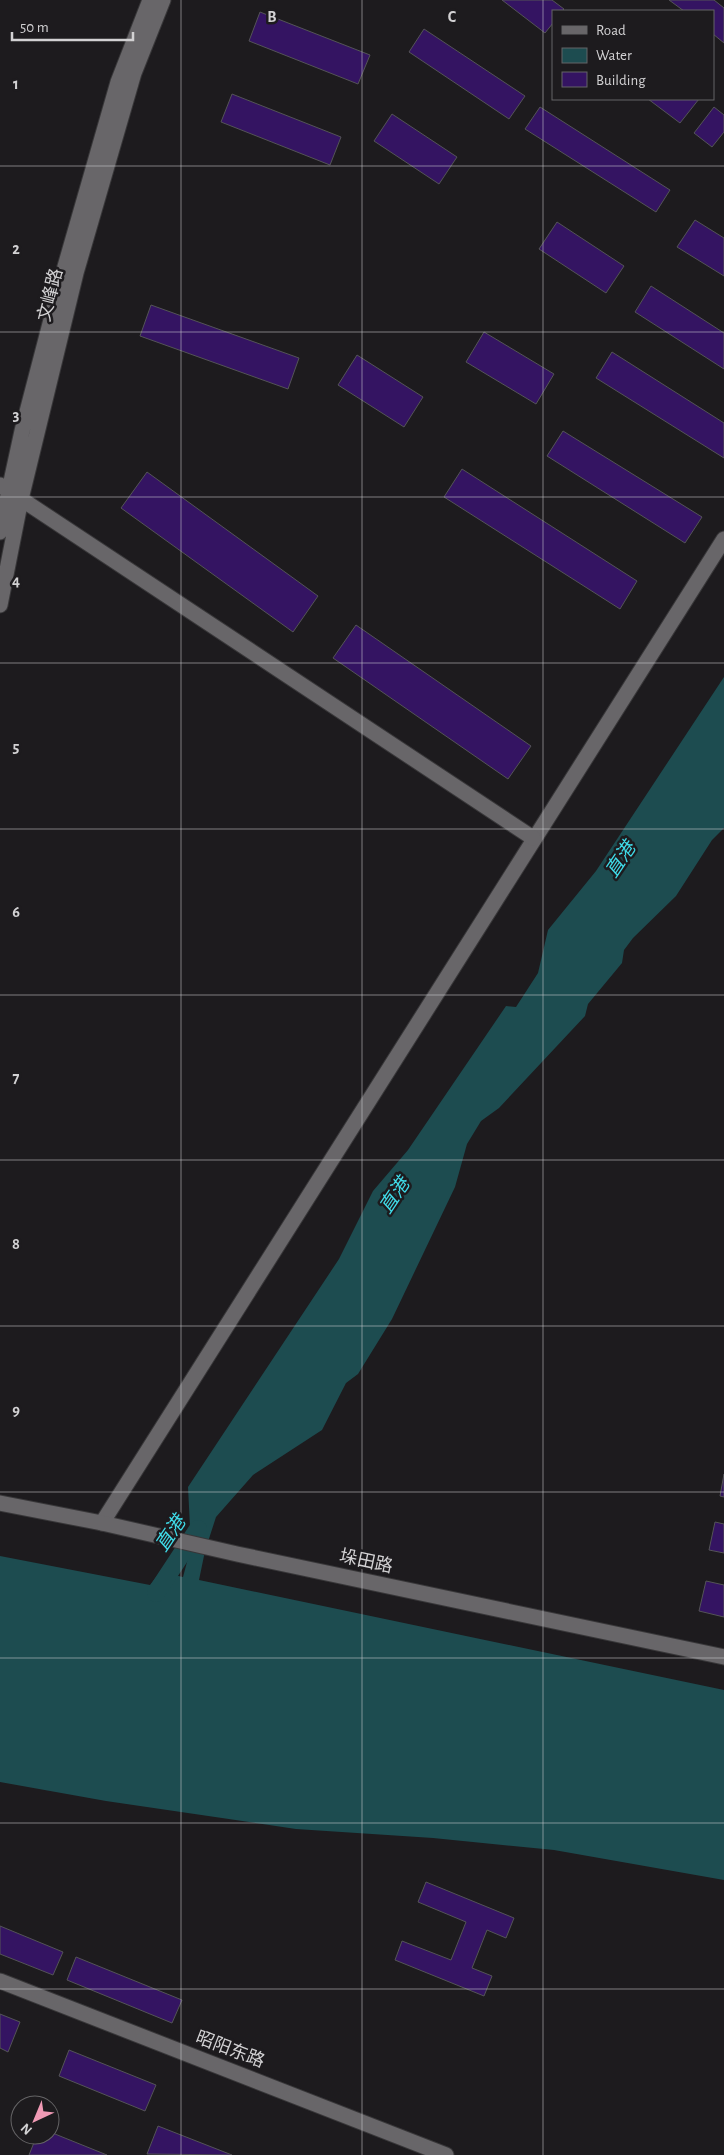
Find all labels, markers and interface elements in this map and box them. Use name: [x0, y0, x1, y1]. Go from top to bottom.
text: B: [267, 9, 277, 25]
text: C: [448, 9, 457, 25]
scale bar: [12, 10, 134, 42]
legend: [552, 10, 714, 100]
text: 50 m: [20, 20, 49, 35]
text: Road: [596, 23, 626, 38]
text: Water: [596, 48, 632, 63]
text: Building: [596, 73, 646, 88]
text: 1: [13, 76, 19, 92]
text: 2: [12, 241, 20, 257]
street label: 文峰路: [34, 266, 66, 323]
text: 3: [13, 407, 20, 423]
text: 4: [12, 573, 20, 589]
text: 5: [13, 739, 20, 755]
water label: 直港: [602, 836, 641, 881]
text: 6: [12, 904, 20, 920]
text: 7: [13, 1070, 20, 1086]
water label: 直港: [376, 1172, 415, 1217]
text: 8: [12, 1236, 20, 1252]
text: 9: [12, 1402, 20, 1418]
water label: 直港: [152, 1510, 191, 1555]
street label: 垛田路: [338, 1546, 395, 1576]
street label: 昭阳东路: [193, 2027, 268, 2071]
north arrow: [10, 2095, 60, 2145]
text: N: [18, 2120, 35, 2137]

